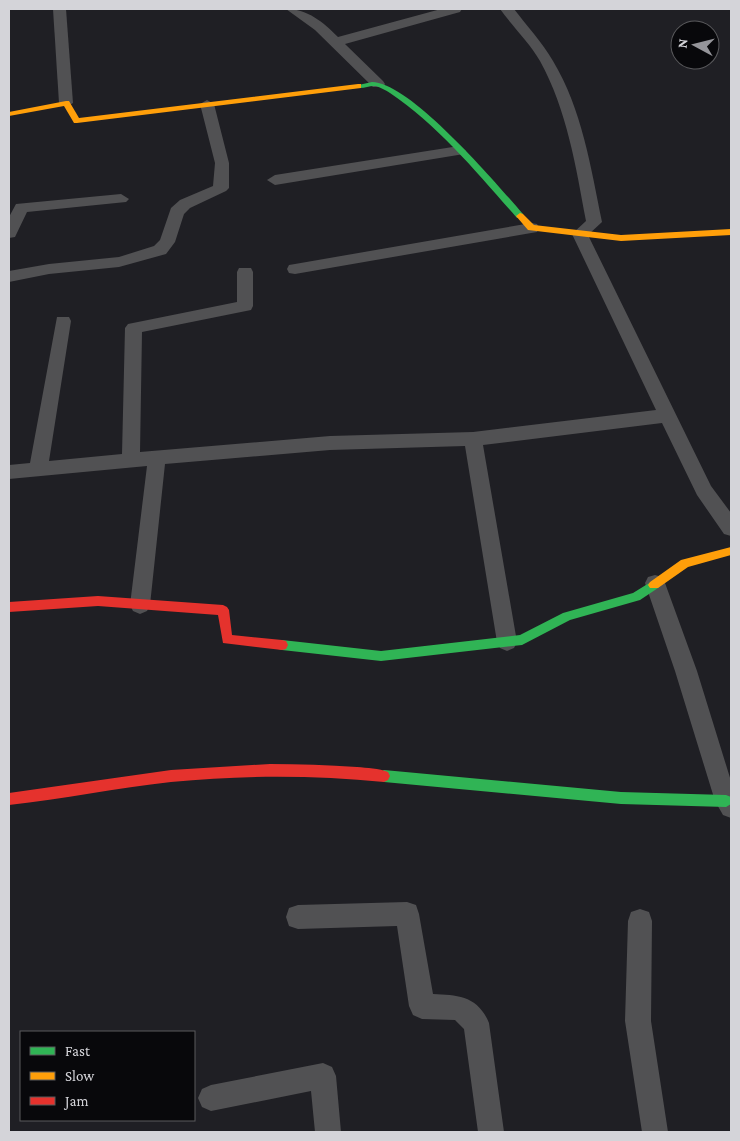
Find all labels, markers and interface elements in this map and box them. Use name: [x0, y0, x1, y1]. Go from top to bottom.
north arrow: [670, 20, 720, 70]
text: N: [674, 37, 691, 49]
legend: [20, 1031, 195, 1121]
text: Fast: [65, 1043, 91, 1059]
text: Slow: [65, 1068, 95, 1084]
text: Jam: [63, 1093, 88, 1110]

